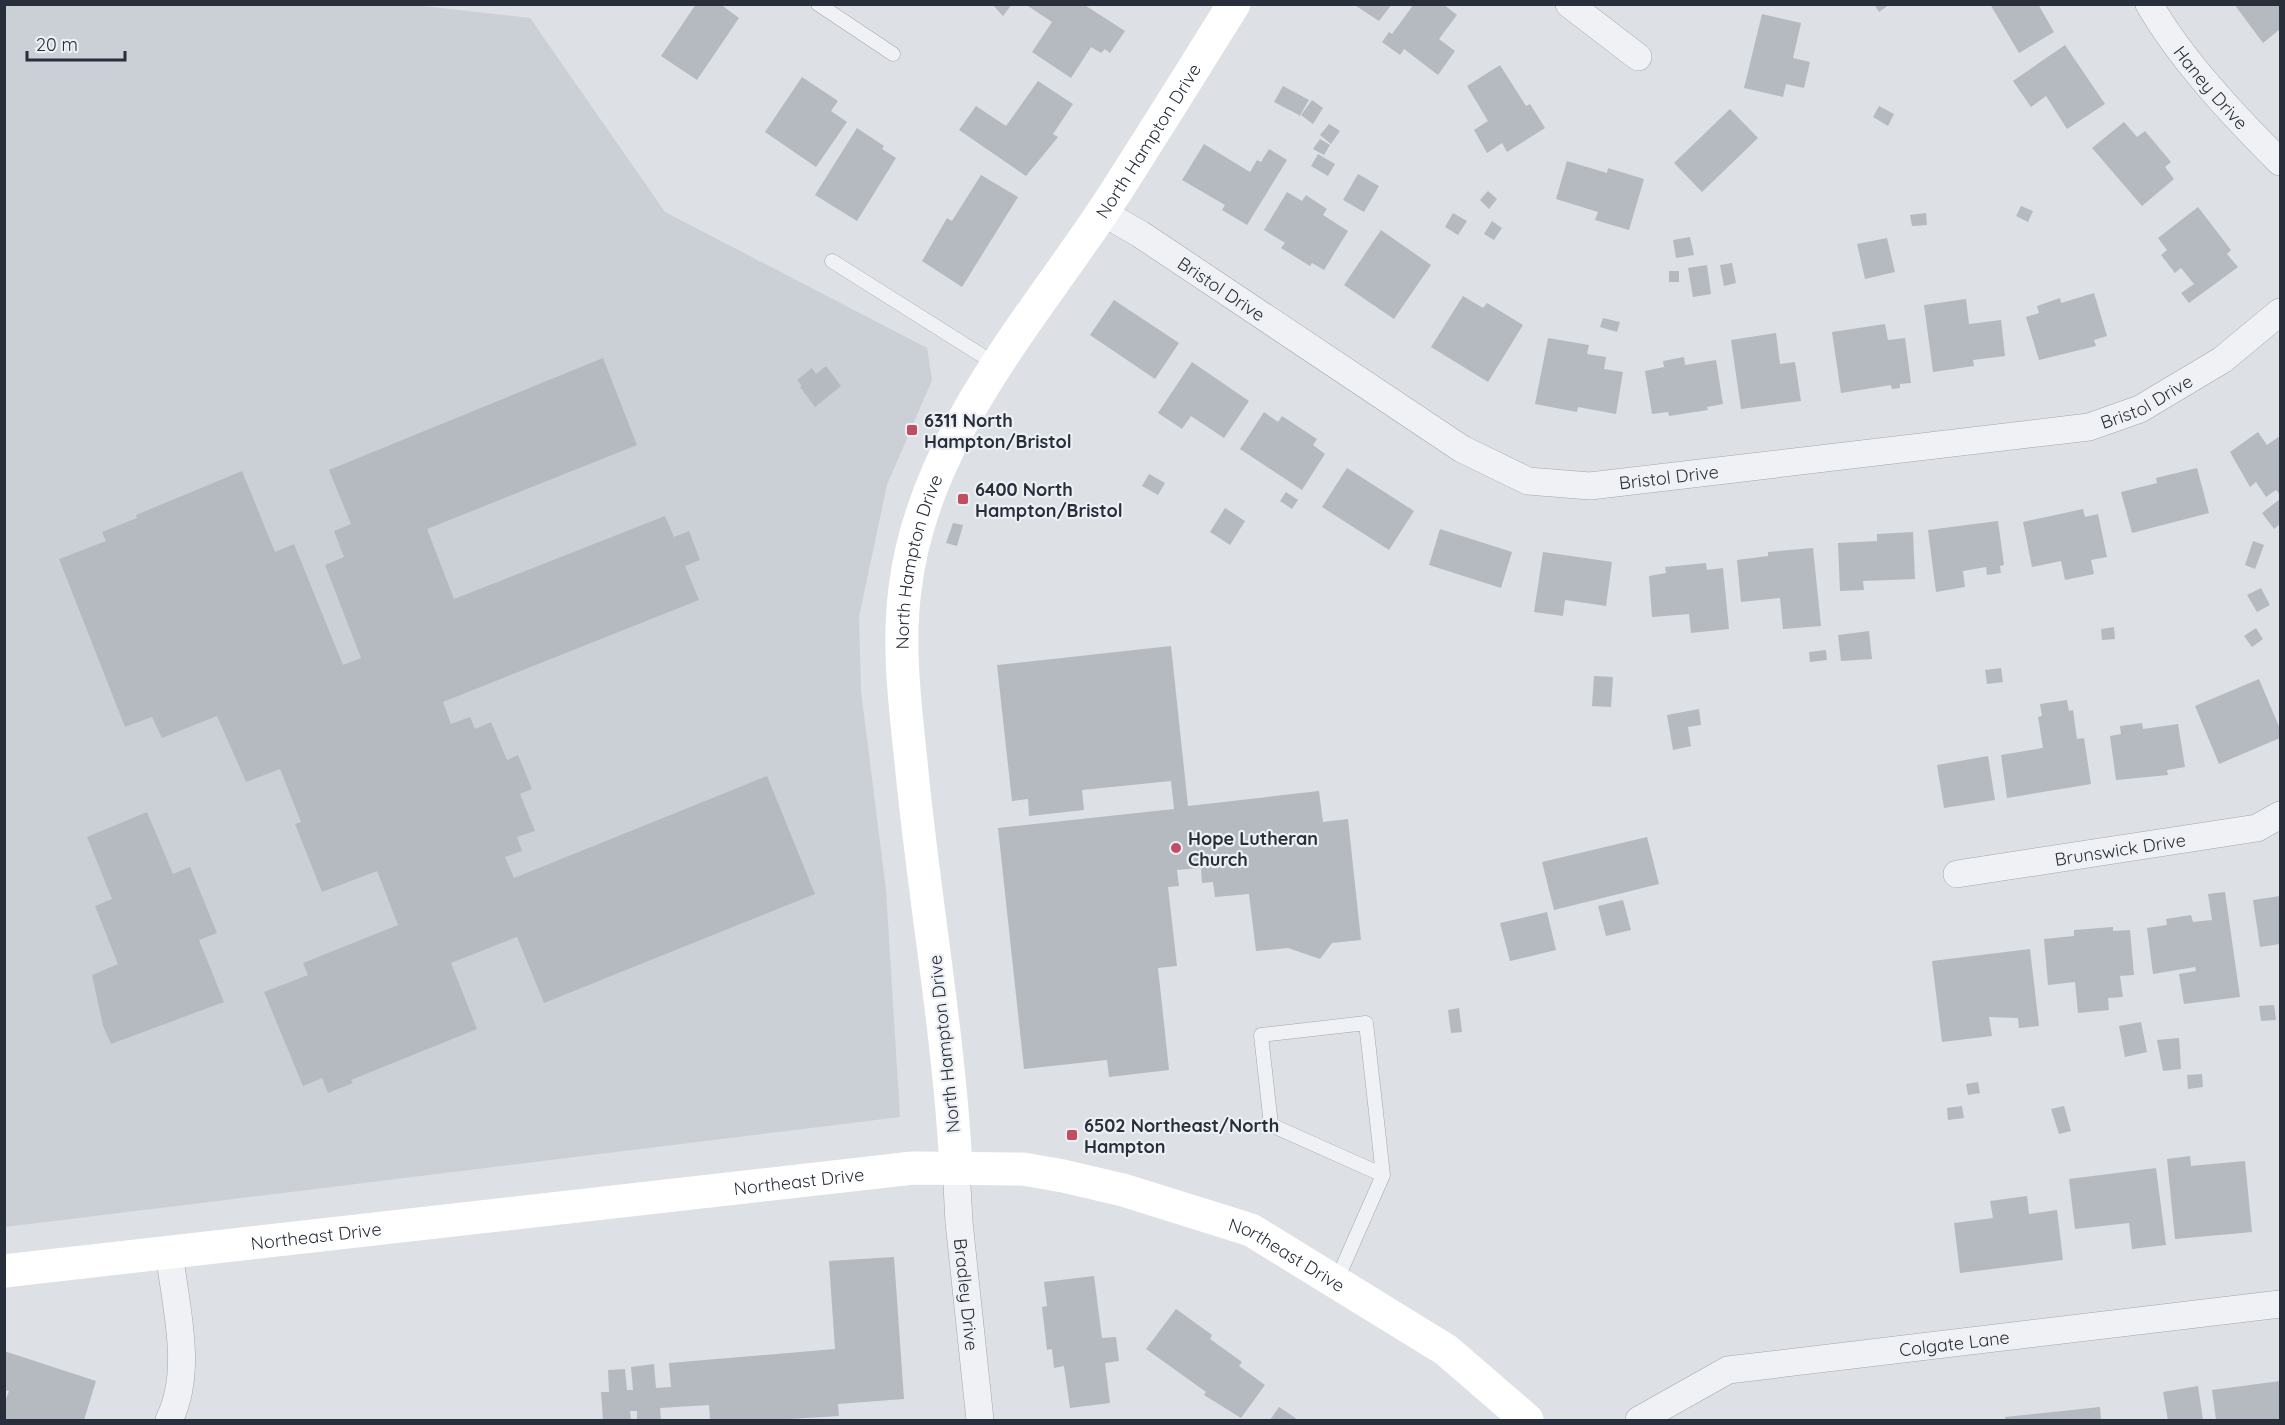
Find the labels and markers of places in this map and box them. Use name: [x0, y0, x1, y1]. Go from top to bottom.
place label: 6311 North Hampton/Bristol: [924, 409, 1072, 453]
marker: 6311 North Hampton/Bristol: [905, 423, 919, 437]
place label: 6400 North Hampton/Bristol: [975, 478, 1123, 522]
marker: 6400 North Hampton/Bristol: [956, 492, 970, 506]
place label: Hope Lutheran Church: [1188, 827, 1318, 871]
marker: Hope Lutheran Church: [1169, 841, 1183, 855]
place label: 6502 Northeast/North Hampton: [1084, 1114, 1279, 1158]
marker: 6502 Northeast/North Hampton: [1065, 1128, 1079, 1142]

